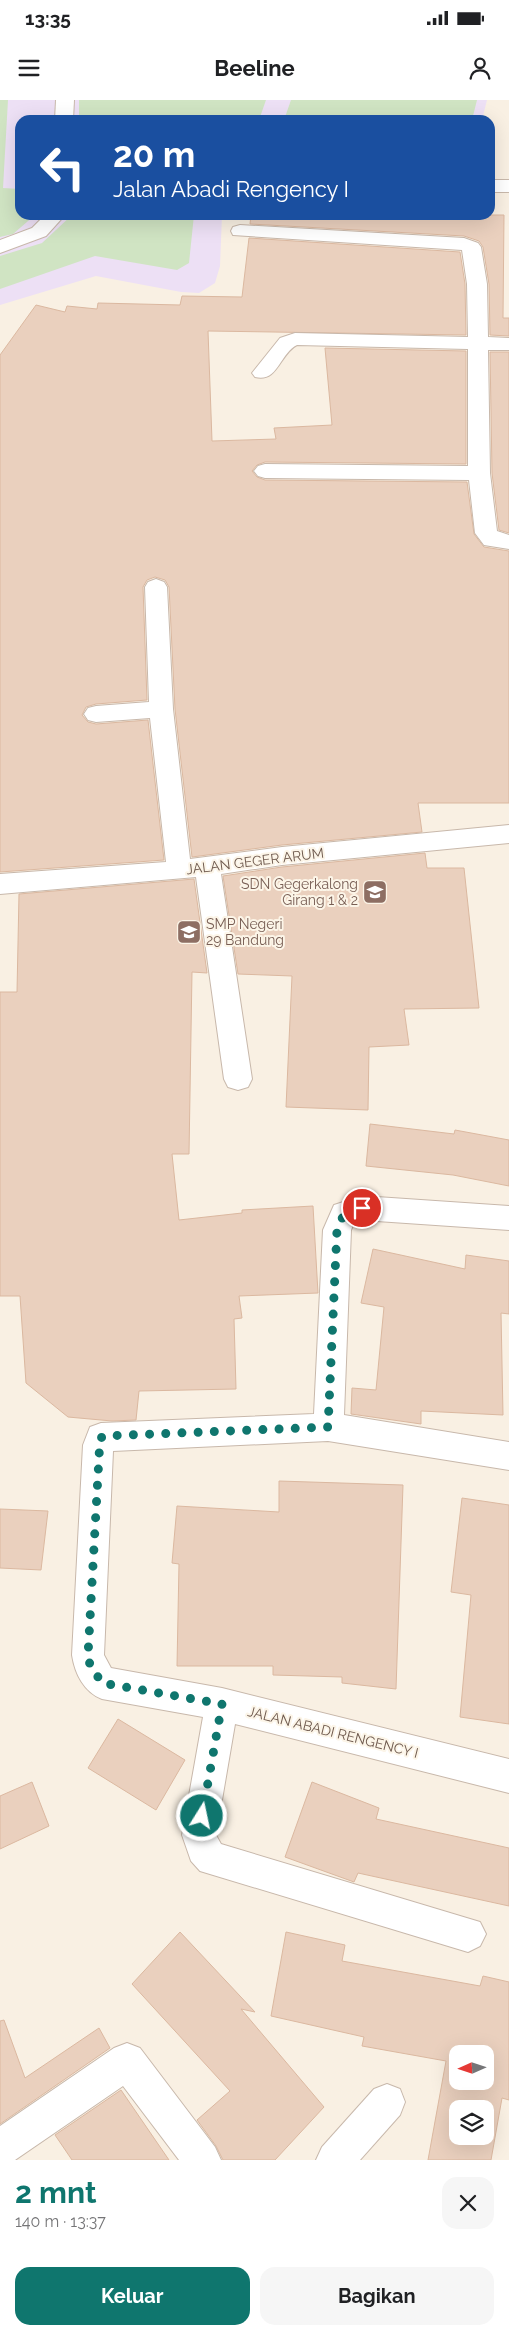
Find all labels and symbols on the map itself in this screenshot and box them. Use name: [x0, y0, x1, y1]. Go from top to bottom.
street label: JALAN GEGER ARUM: [185, 845, 325, 877]
place label: SDN Gegerkalong Girang 1 & 2: [241, 876, 358, 908]
school or university icon: SDN Gegerkalong Girang 1 & 2: [362, 879, 388, 905]
place label: SMP Negeri 29 Bandung: [206, 916, 284, 948]
school or university icon: SMP Negeri 29 Bandung: [176, 919, 202, 945]
pin: [341, 1187, 383, 1229]
street label: JALAN ABADI RENGENCY I: [246, 1703, 420, 1761]
position arrow: [175, 1789, 227, 1841]
north arrow: [449, 2045, 494, 2090]

